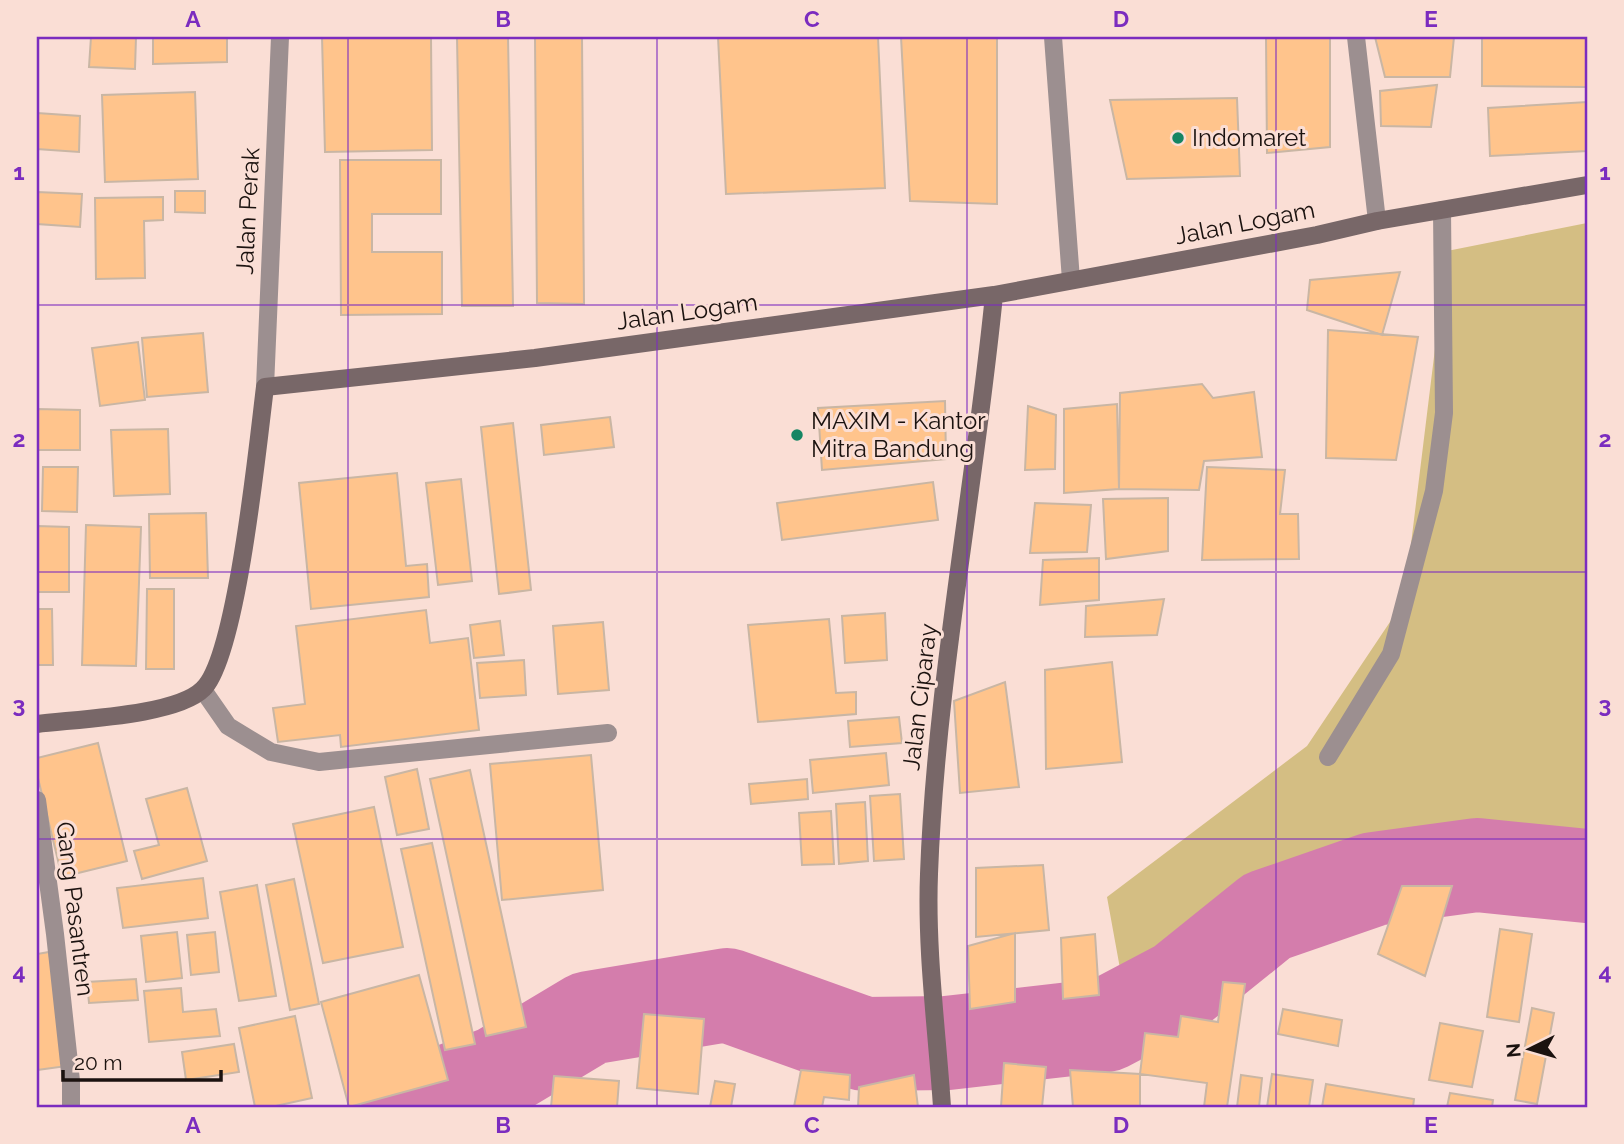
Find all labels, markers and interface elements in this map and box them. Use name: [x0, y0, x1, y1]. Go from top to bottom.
text: A: [185, 5, 201, 32]
text: B: [495, 5, 511, 32]
text: C: [804, 5, 820, 32]
text: D: [1113, 5, 1129, 32]
text: E: [1424, 5, 1438, 32]
place label: Indomaret: [1192, 123, 1306, 152]
marker: Indomaret: [1170, 130, 1186, 146]
street label: Jalan Perak: [230, 146, 265, 275]
text: 1: [13, 158, 25, 185]
text: 1: [1599, 158, 1611, 185]
street label: Jalan Logam: [1172, 195, 1317, 250]
street label: Jalan Logam: [615, 287, 759, 336]
place label: MAXIM - Kantor Mitra Bandung: [811, 406, 986, 463]
text: 2: [13, 425, 25, 452]
text: 2: [1599, 425, 1611, 452]
marker: MAXIM - Kantor Mitra Bandung: [789, 427, 805, 443]
street label: Jalan Ciparay: [896, 622, 943, 772]
text: 3: [13, 691, 25, 718]
text: 3: [1599, 691, 1611, 718]
street label: Gang Pasantren: [50, 820, 101, 998]
text: 4: [12, 958, 26, 985]
text: 4: [1598, 958, 1612, 985]
north arrow: [1494, 1014, 1564, 1084]
scale bar: [63, 1039, 220, 1083]
text: N: [1501, 1042, 1525, 1059]
text: 20 m: [74, 1050, 122, 1075]
text: A: [185, 1111, 201, 1138]
text: B: [495, 1111, 511, 1138]
text: C: [804, 1111, 820, 1138]
text: D: [1113, 1111, 1129, 1138]
text: E: [1424, 1111, 1438, 1138]

